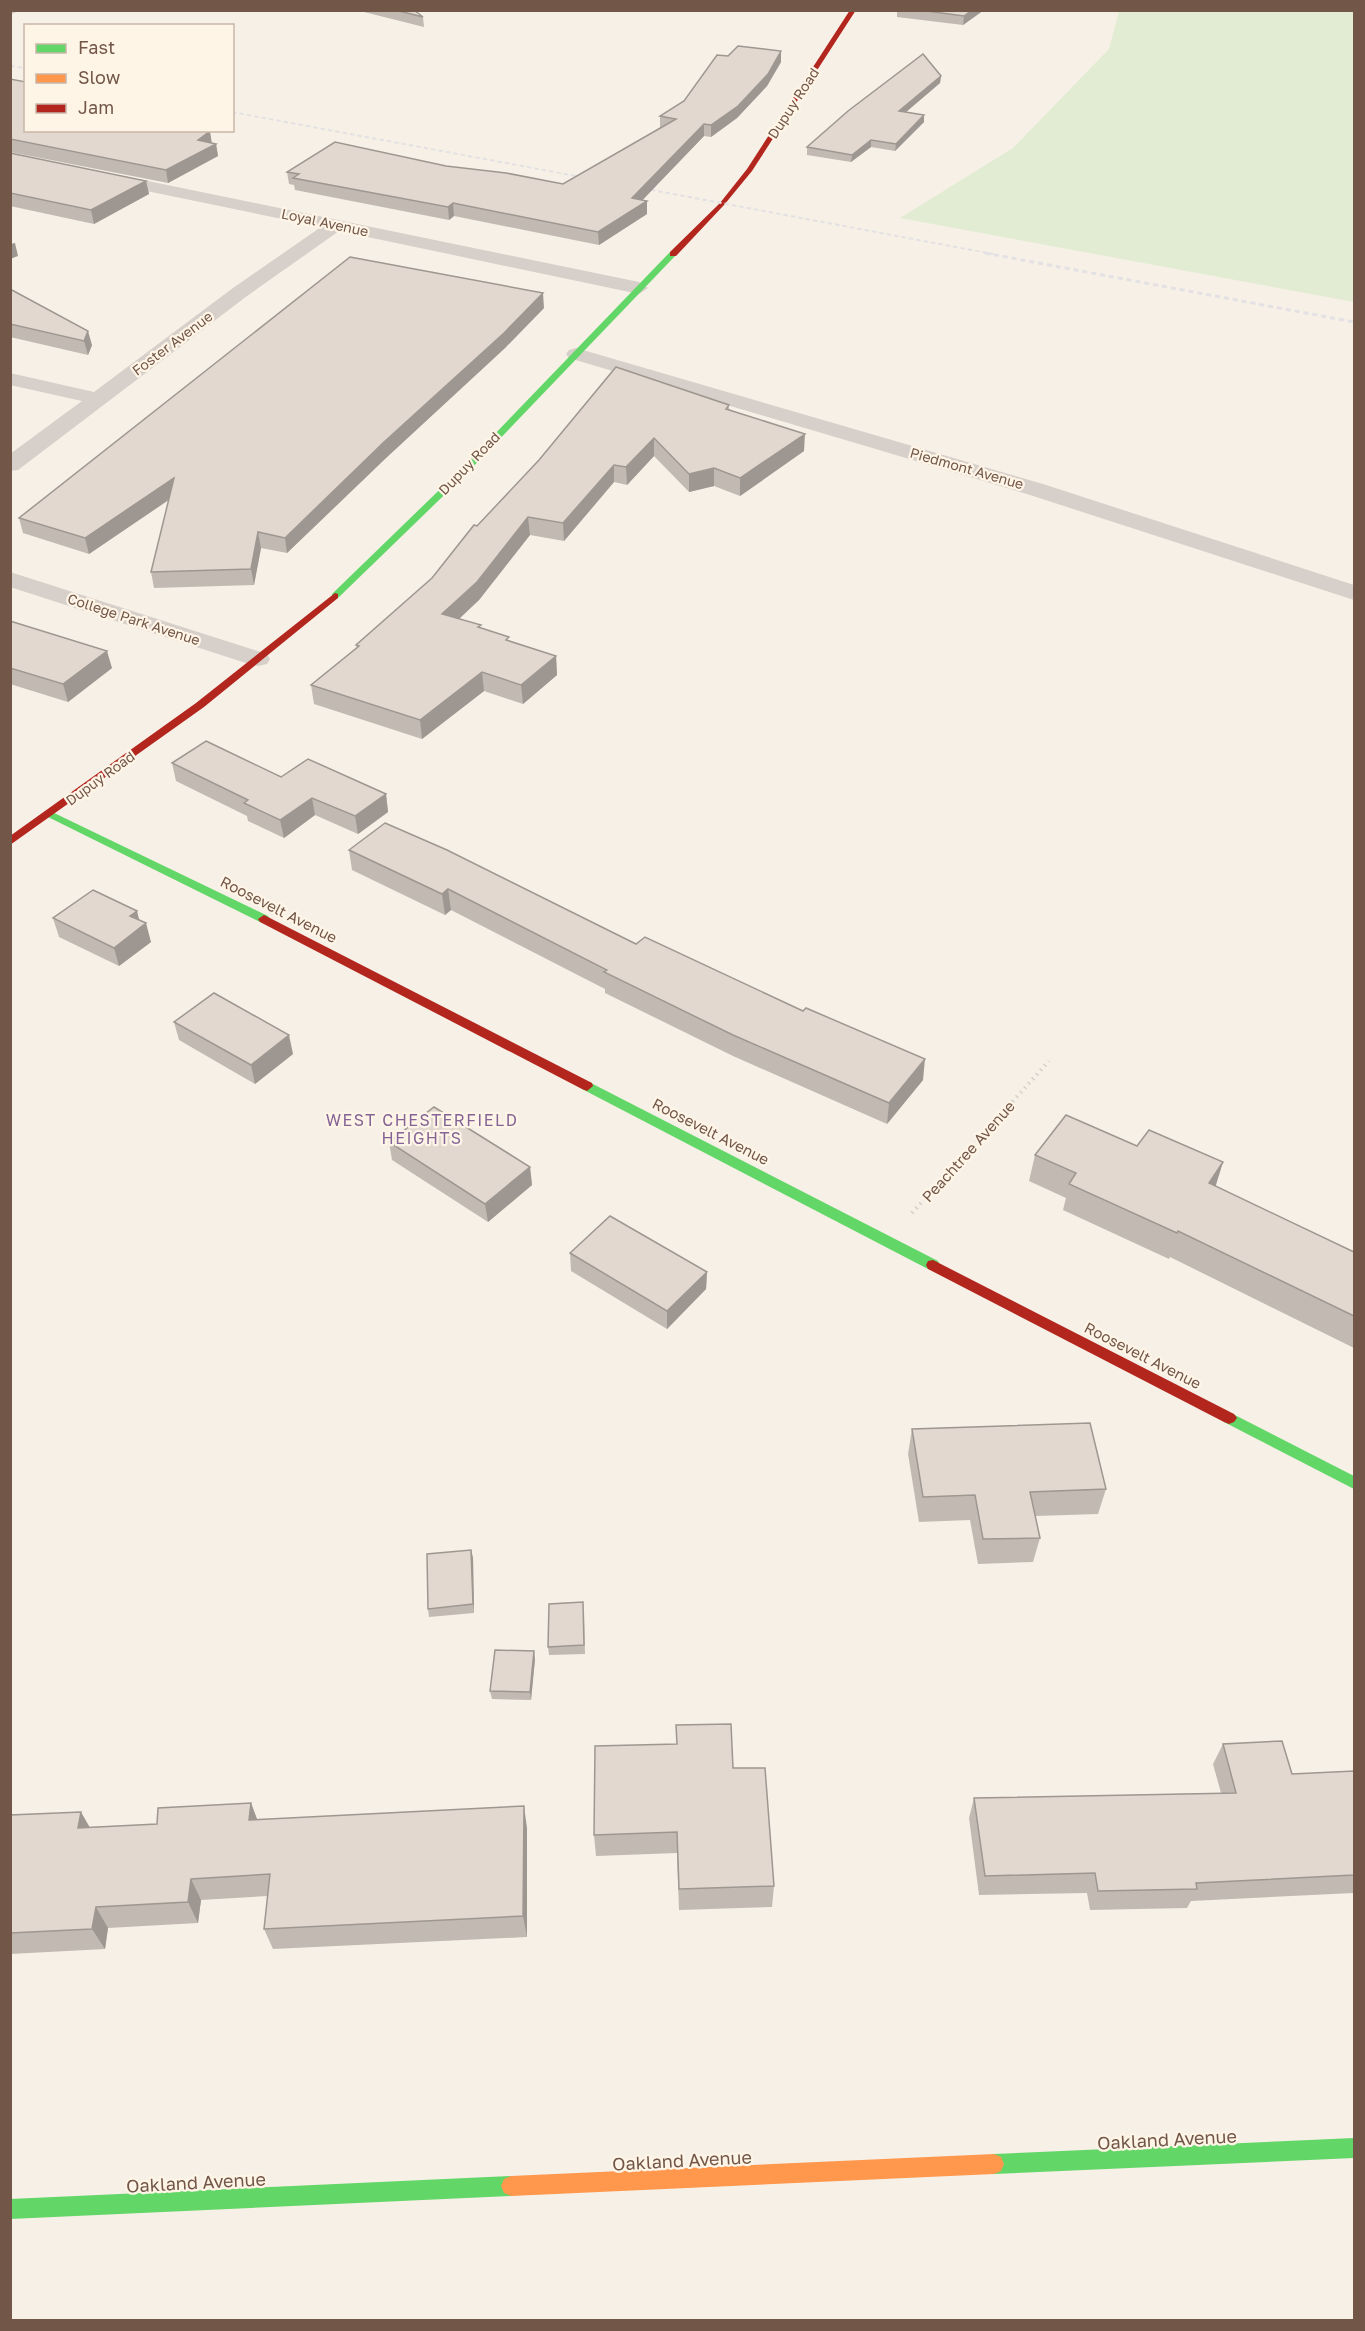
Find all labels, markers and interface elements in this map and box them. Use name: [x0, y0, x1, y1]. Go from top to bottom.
legend: [24, 24, 234, 132]
text: Fast: [78, 36, 115, 58]
street label: Dupuy Road: [764, 64, 822, 142]
text: Slow: [78, 66, 121, 88]
text: Jam: [78, 96, 114, 118]
street label: Loyal Avenue: [280, 204, 370, 240]
street label: Foster Avenue: [129, 307, 215, 379]
street label: Dupuy Road: [435, 428, 503, 498]
street label: Piedmont Avenue: [908, 444, 1026, 492]
street label: College Park Avenue: [66, 590, 202, 648]
street label: Dupuy Road: [62, 747, 138, 809]
street label: Roosevelt Avenue: [218, 872, 341, 946]
street label: Roosevelt Avenue: [650, 1094, 773, 1168]
street label: Peachtree Avenue: [918, 1096, 1018, 1205]
district label: WEST CHESTERFIELD HEIGHTS: [326, 1110, 518, 1148]
street label: Roosevelt Avenue: [1082, 1318, 1205, 1392]
street label: Oakland Avenue: [1097, 2124, 1237, 2154]
street label: Oakland Avenue: [612, 2145, 752, 2175]
street label: Oakland Avenue: [126, 2167, 266, 2197]

